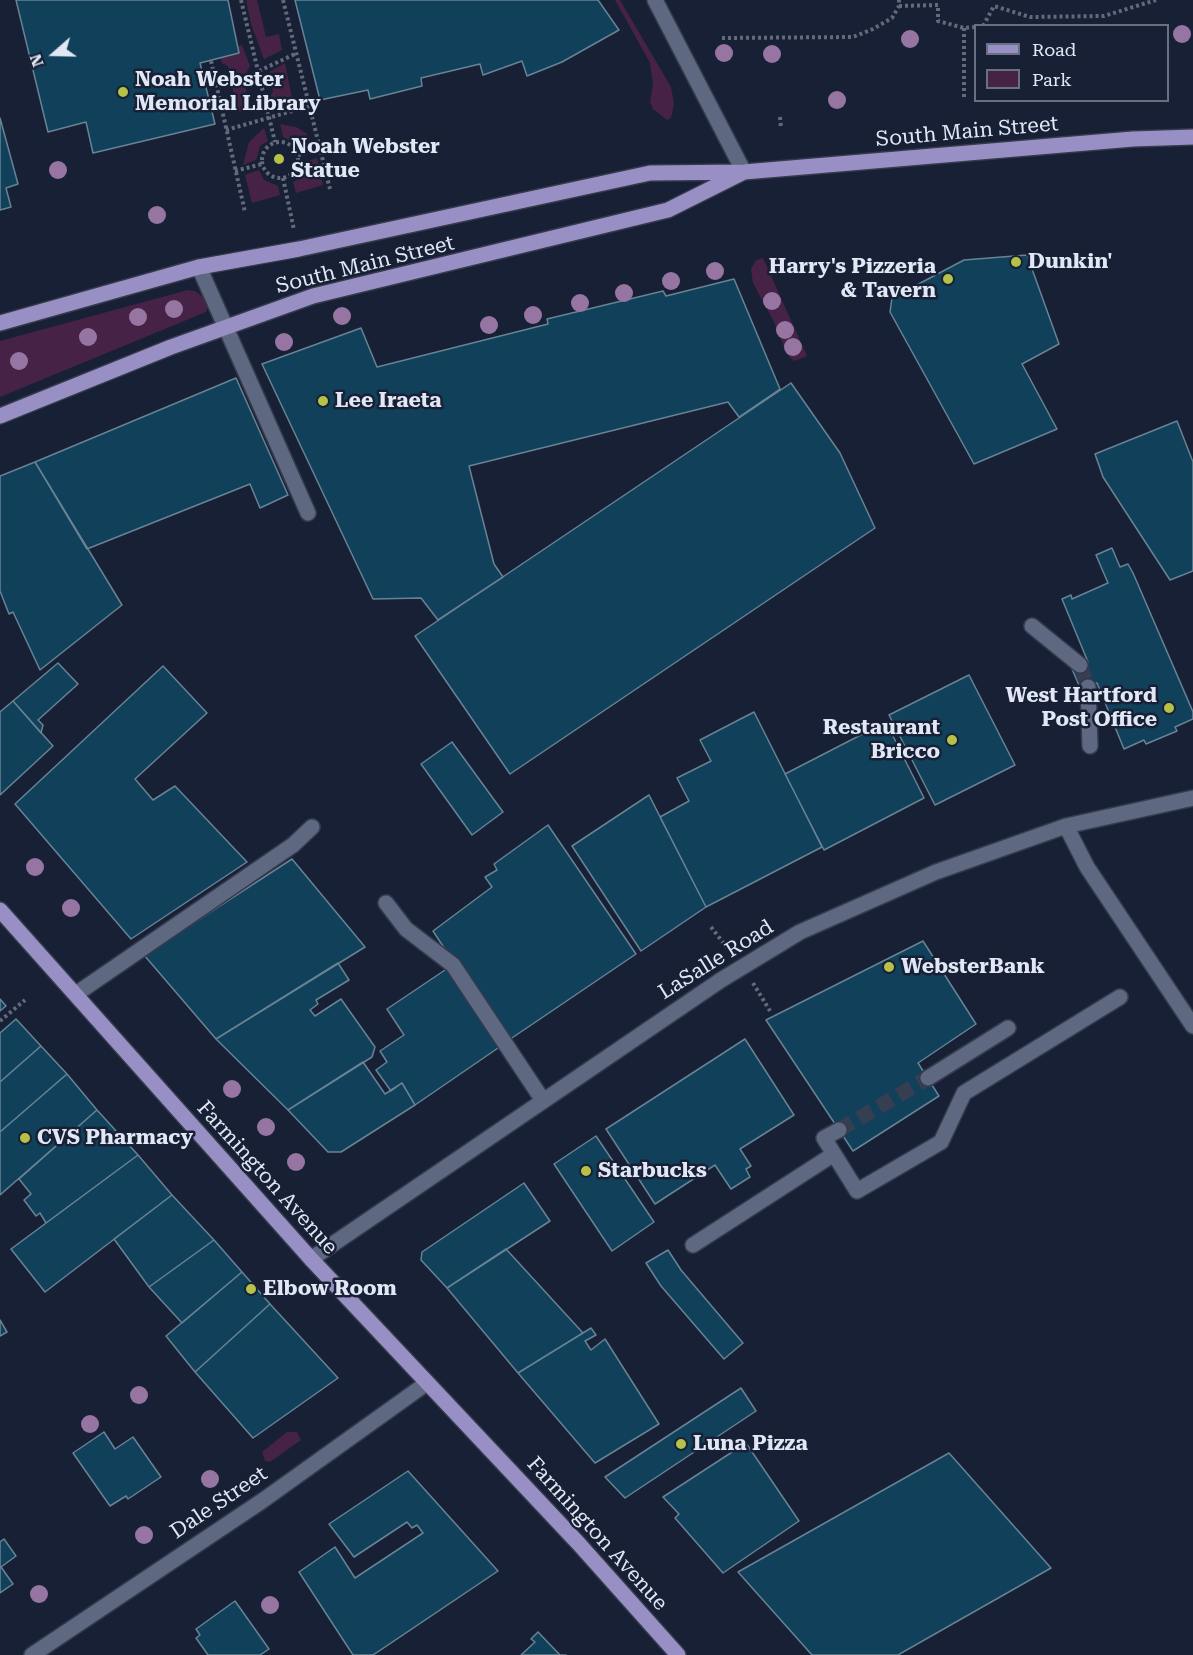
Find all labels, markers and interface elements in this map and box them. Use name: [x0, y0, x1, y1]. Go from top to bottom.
north arrow: [24, 24, 84, 84]
legend: [974, 24, 1169, 102]
text: Road: [1032, 39, 1076, 60]
text: N: [26, 51, 48, 69]
place label: Noah Webster Memorial Library: [135, 67, 321, 117]
text: Park: [1032, 69, 1072, 90]
marker: Noah Webster Memorial Library: [116, 85, 130, 99]
street label: South Main Street: [875, 111, 1059, 153]
place label: Noah Webster Statue: [291, 134, 440, 184]
marker: Noah Webster Statue: [272, 152, 286, 166]
street label: South Main Street: [273, 231, 457, 299]
place label: Dunkin': [1028, 249, 1113, 275]
place label: Harry's Pizzeria & Tavern: [769, 254, 936, 304]
marker: Dunkin': [1009, 255, 1023, 269]
marker: Harry's Pizzeria & Tavern: [941, 272, 955, 286]
place label: Lee Iraeta: [335, 388, 442, 414]
marker: Lee Iraeta: [316, 394, 330, 408]
place label: West Hartford Post Office: [1006, 683, 1157, 733]
marker: West Hartford Post Office: [1162, 701, 1176, 715]
place label: Restaurant Bricco: [823, 715, 940, 765]
marker: Restaurant Bricco: [945, 733, 959, 747]
street label: LaSalle Road: [654, 915, 778, 1005]
place label: WebsterBank: [901, 954, 1045, 980]
marker: WebsterBank: [882, 960, 896, 974]
street label: Farmington Avenue: [191, 1096, 343, 1260]
place label: CVS Pharmacy: [37, 1125, 193, 1151]
marker: CVS Pharmacy: [18, 1131, 32, 1145]
place label: Starbucks: [598, 1158, 707, 1184]
marker: Starbucks: [579, 1164, 593, 1178]
place label: Elbow Room: [263, 1276, 397, 1302]
marker: Elbow Room: [244, 1282, 258, 1296]
place label: Luna Pizza: [693, 1431, 808, 1457]
marker: Luna Pizza: [674, 1437, 688, 1451]
street label: Farmington Avenue: [521, 1452, 673, 1616]
street label: Dale Street: [166, 1461, 272, 1545]

